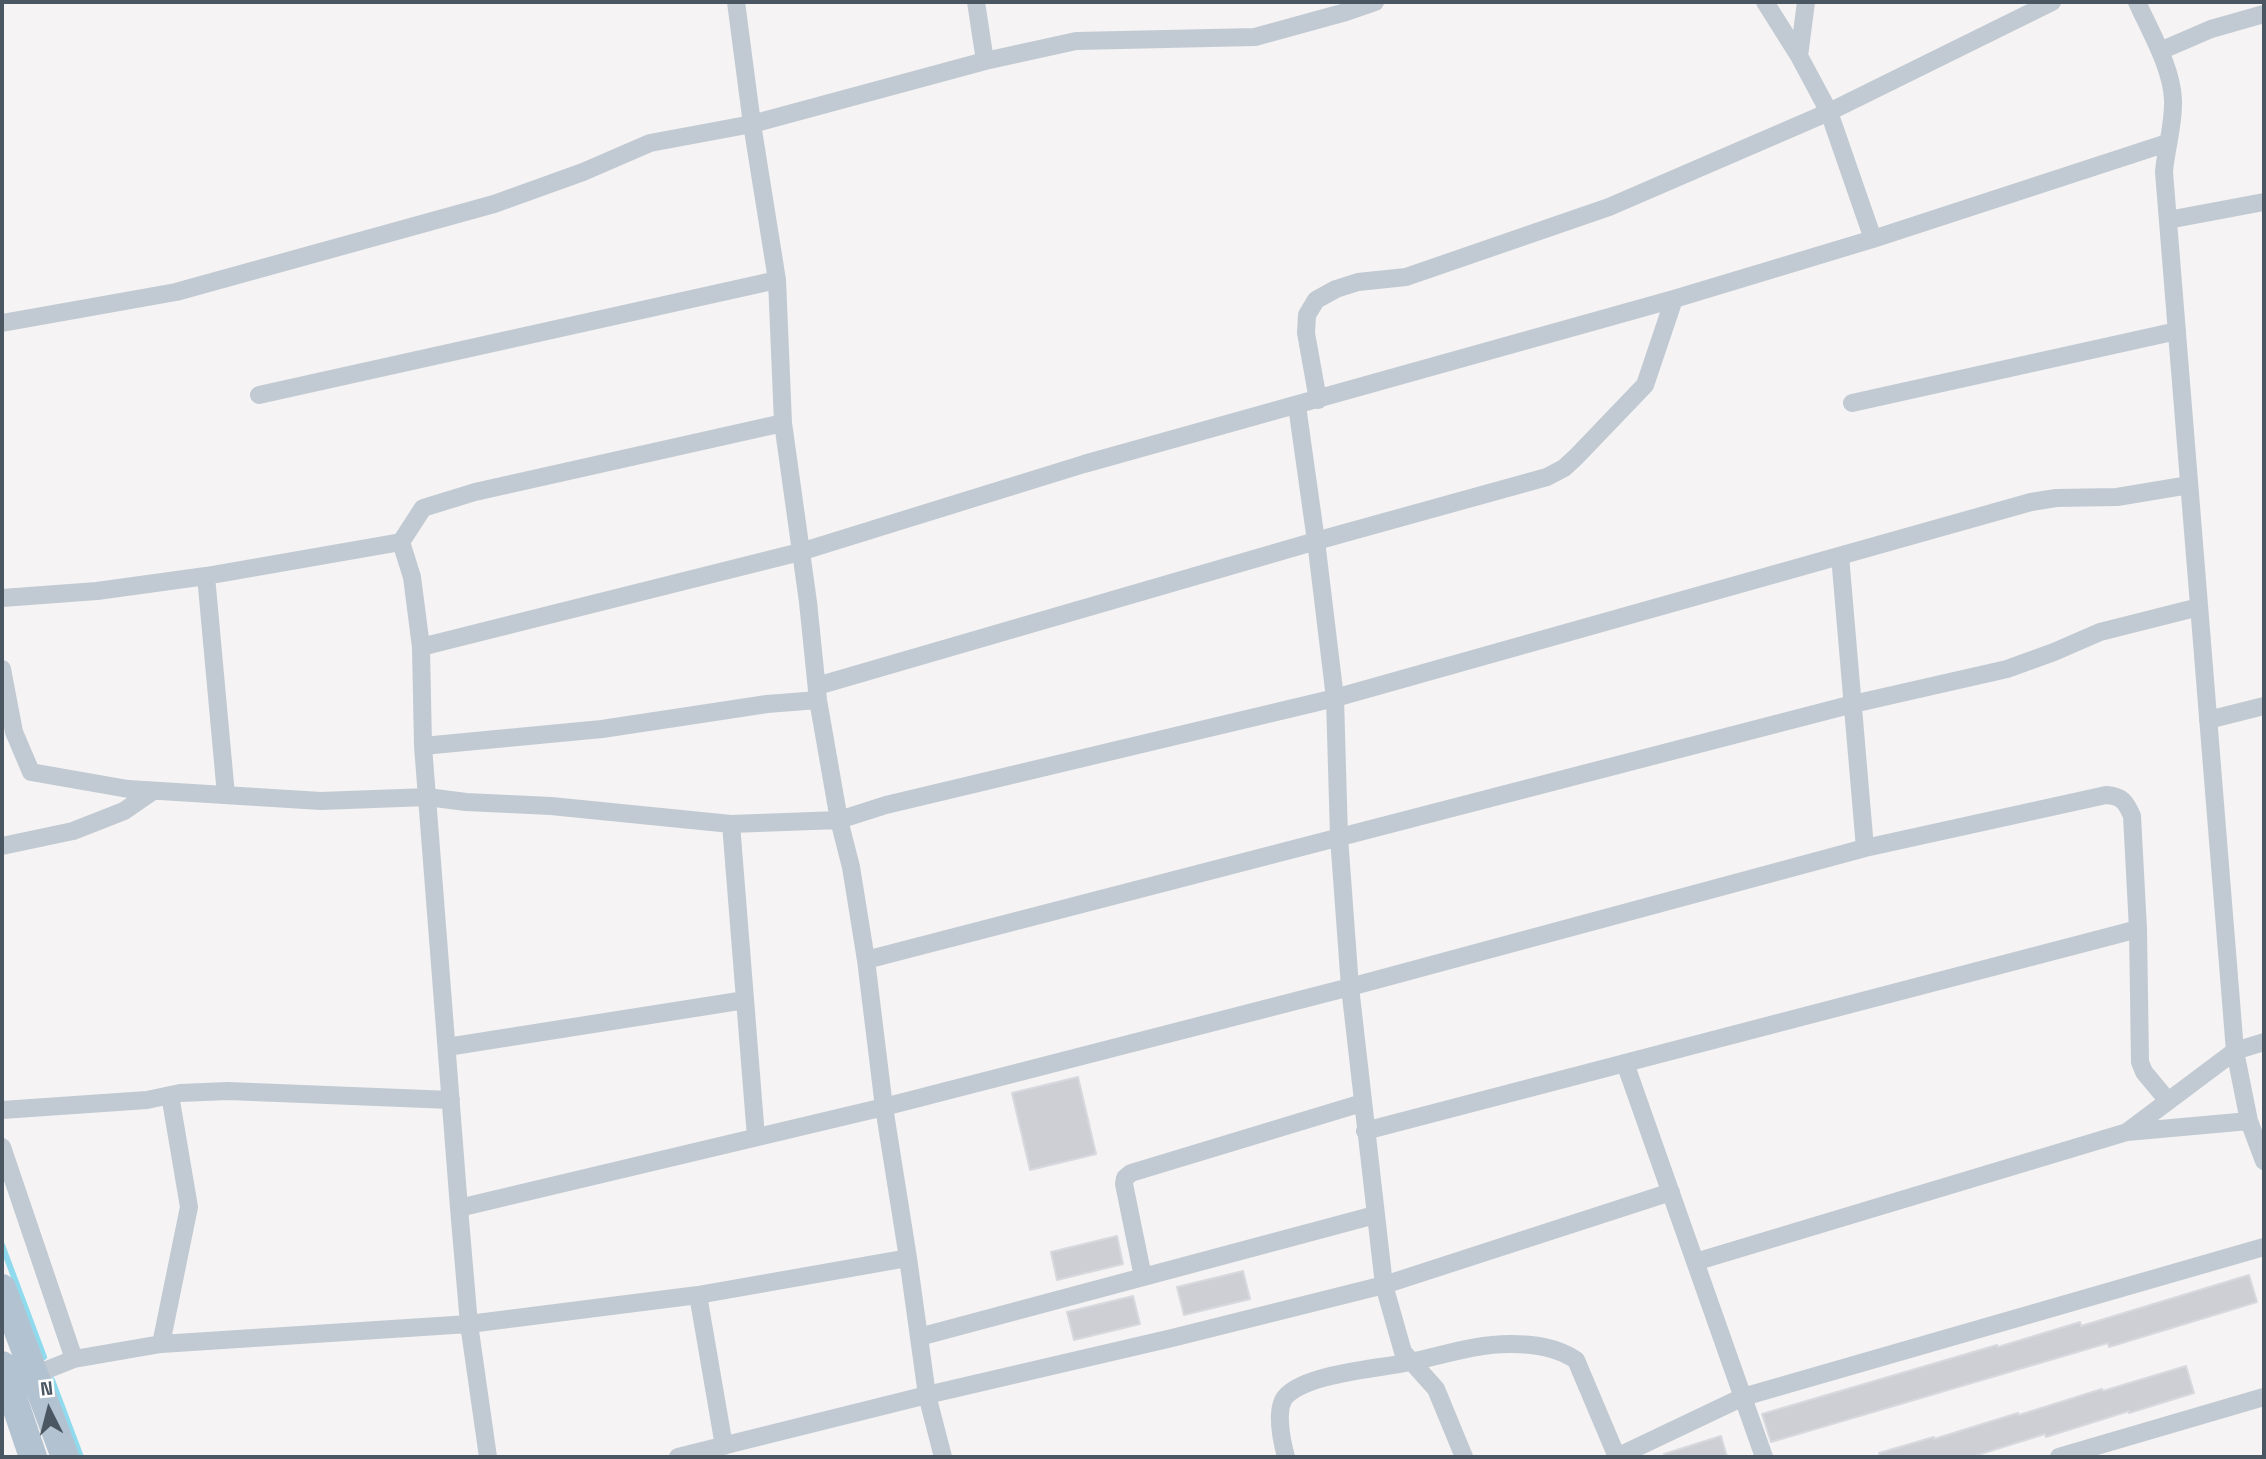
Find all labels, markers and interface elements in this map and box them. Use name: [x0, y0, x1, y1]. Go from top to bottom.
north arrow: [14, 1375, 84, 1445]
text: N: [39, 1376, 54, 1402]

